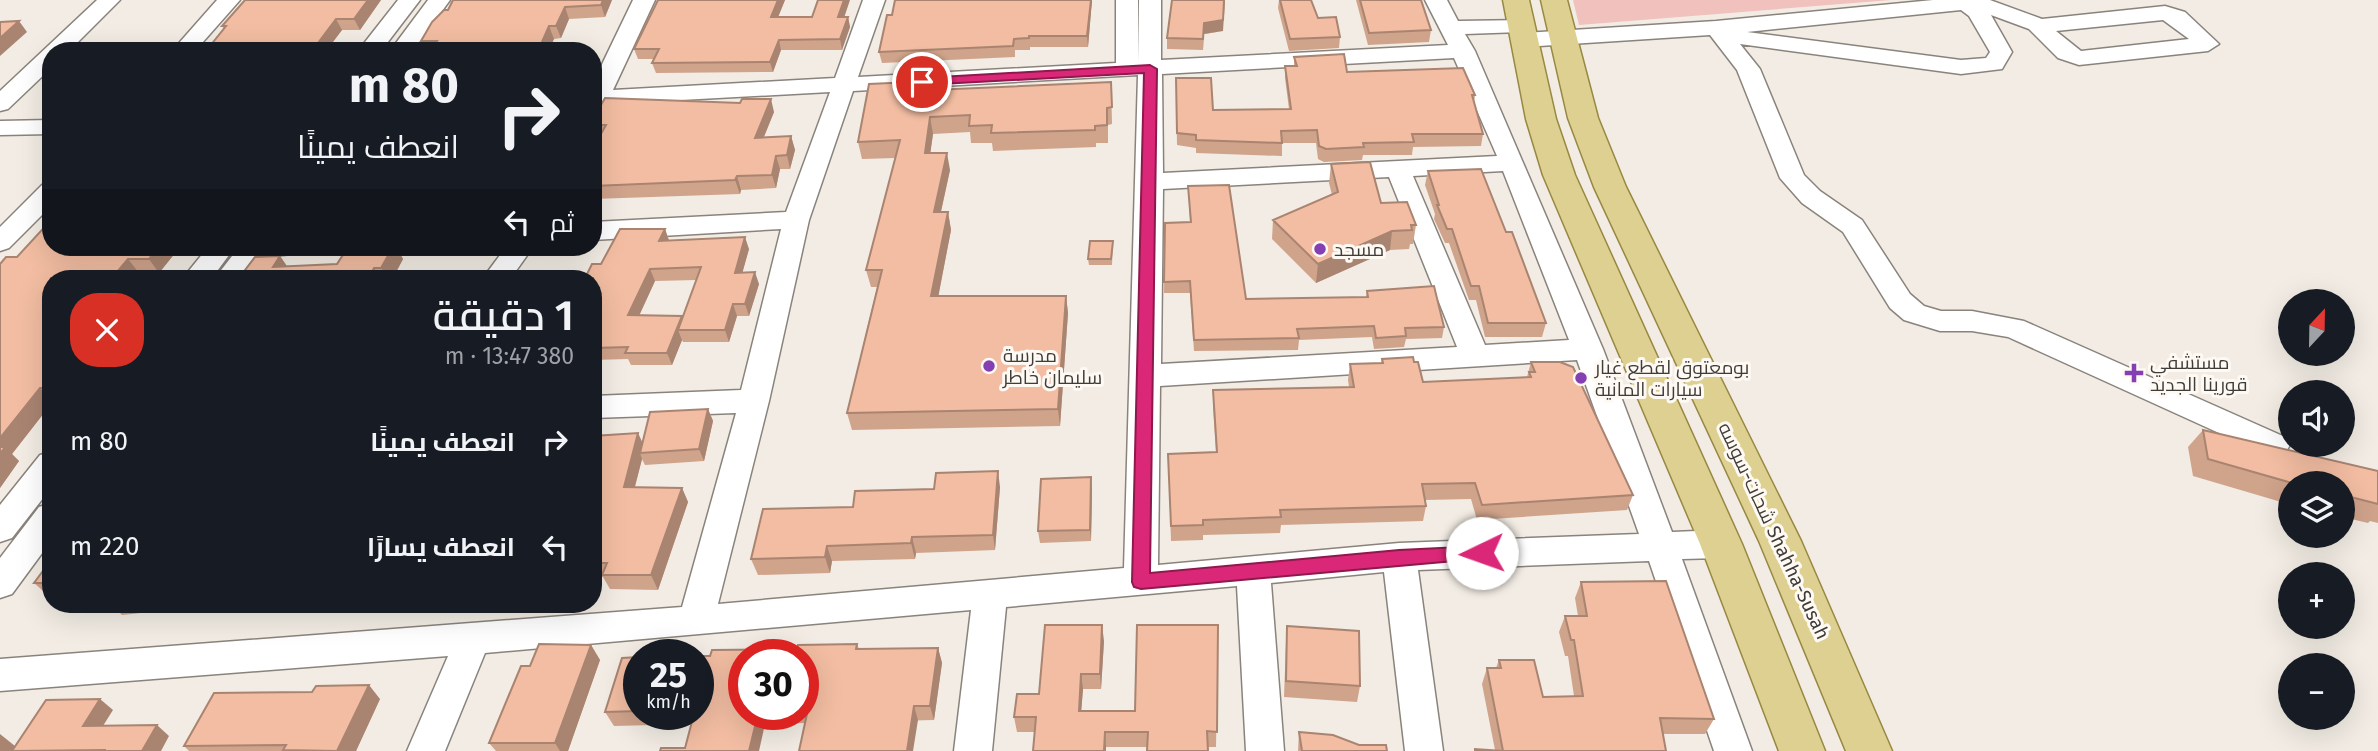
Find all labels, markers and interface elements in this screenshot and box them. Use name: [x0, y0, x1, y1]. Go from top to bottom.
pin: [892, 52, 952, 112]
text: 80 m: [349, 56, 459, 115]
icon: arrive: [903, 63, 941, 101]
icon: right: [483, 70, 574, 161]
text: انعطف يمينًا: [297, 128, 459, 166]
icon: left: [498, 203, 536, 241]
text: ثم: [550, 208, 574, 239]
place label: مسجد: [1334, 238, 1384, 261]
marker: مسجد: [1312, 241, 1328, 257]
north arrow: [2278, 289, 2356, 366]
map controls: [2278, 289, 2355, 730]
text: 1 دقيقة: [433, 291, 574, 341]
button: close: [70, 293, 144, 367]
text: 380 m · 13:47: [445, 342, 574, 370]
place label: مدرسة سليمان خاطر: [1002, 344, 1102, 389]
place label: مستشفي قورينا الجديد: [2150, 351, 2248, 396]
place label: بومعتوق لقطع غيار سيارات المانية: [1594, 356, 1749, 401]
marker: مدرسة سليمان خاطر: [981, 358, 997, 374]
marker: مستشفي قورينا الجديد: [2124, 363, 2144, 383]
marker: بومعتوق لقطع غيار سيارات المانية: [1573, 370, 1589, 386]
button: sound: [2278, 380, 2355, 457]
street label: شحات-سوسه Shahha-Susah: [1714, 419, 1834, 643]
icon: right: [536, 423, 574, 461]
text: 80 m: [70, 426, 128, 457]
text: انعطف يمينًا: [370, 427, 515, 458]
button: layers: [2278, 471, 2355, 548]
position arrow: [1445, 516, 1519, 590]
icon: left: [536, 528, 574, 566]
text: 220 m: [70, 531, 139, 562]
text: انعطف يسارًا: [367, 532, 515, 563]
button: +: [2278, 562, 2355, 639]
speed limit sign: 30: [728, 639, 819, 730]
button: −: [2278, 653, 2355, 730]
text: 25: [650, 654, 687, 696]
text: km/h: [646, 691, 691, 713]

